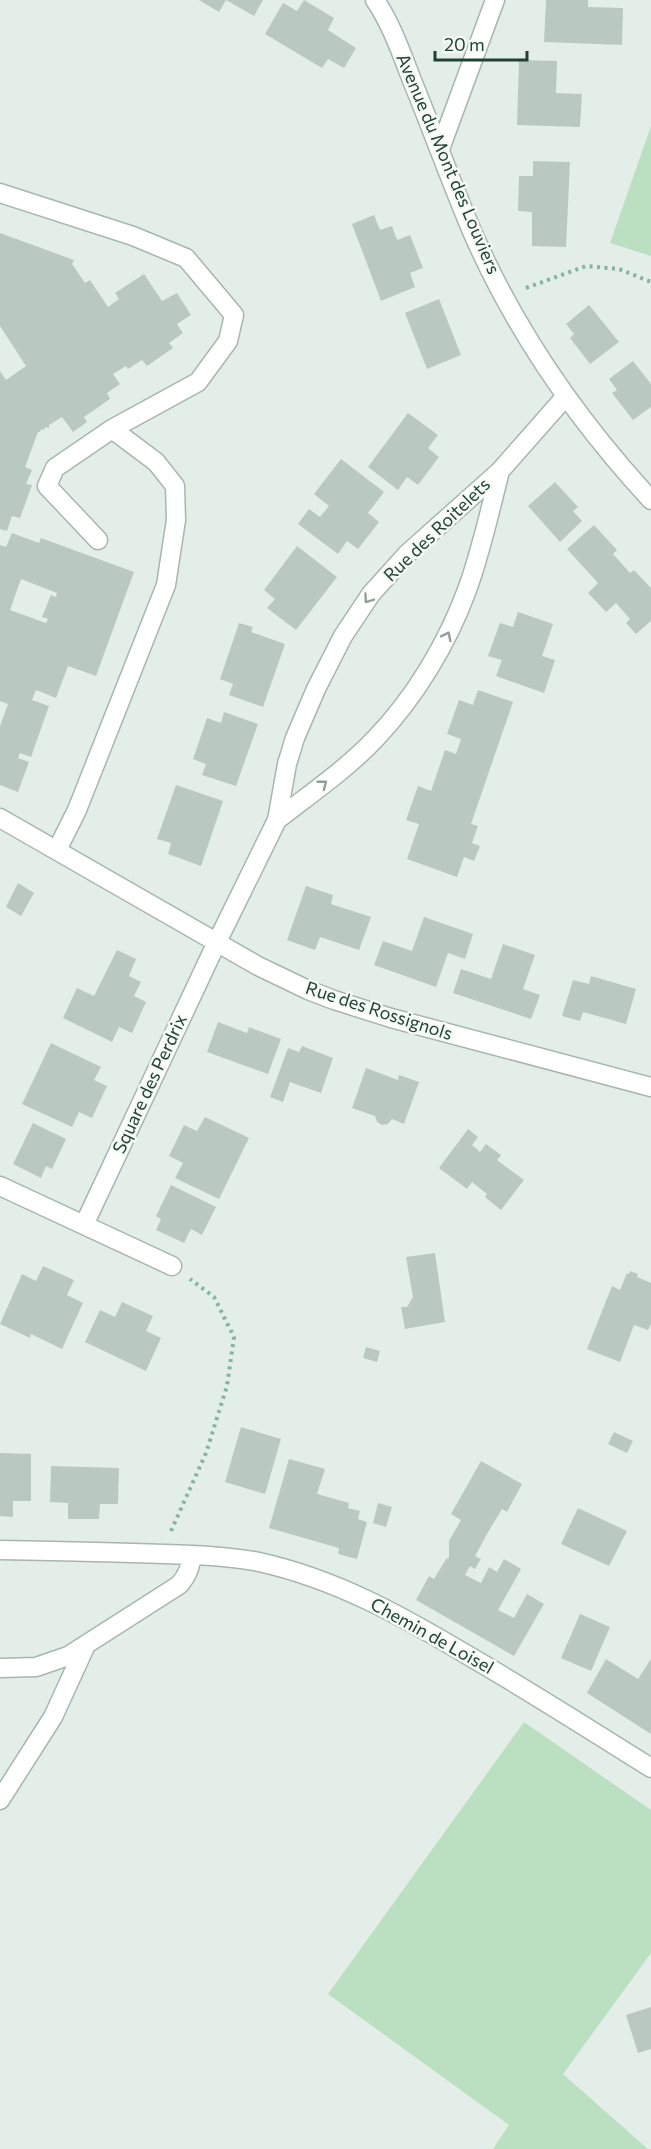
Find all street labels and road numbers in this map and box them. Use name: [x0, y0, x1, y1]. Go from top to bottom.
street label: Avenue du Mont des Louviers: [392, 50, 505, 277]
street label: Rue des Roitelets: [378, 473, 494, 586]
street label: Rue des Rossignols: [303, 976, 456, 1044]
street label: Square des Perdrix: [107, 1010, 191, 1157]
street label: Chemin de Loisel: [367, 1592, 498, 1678]

